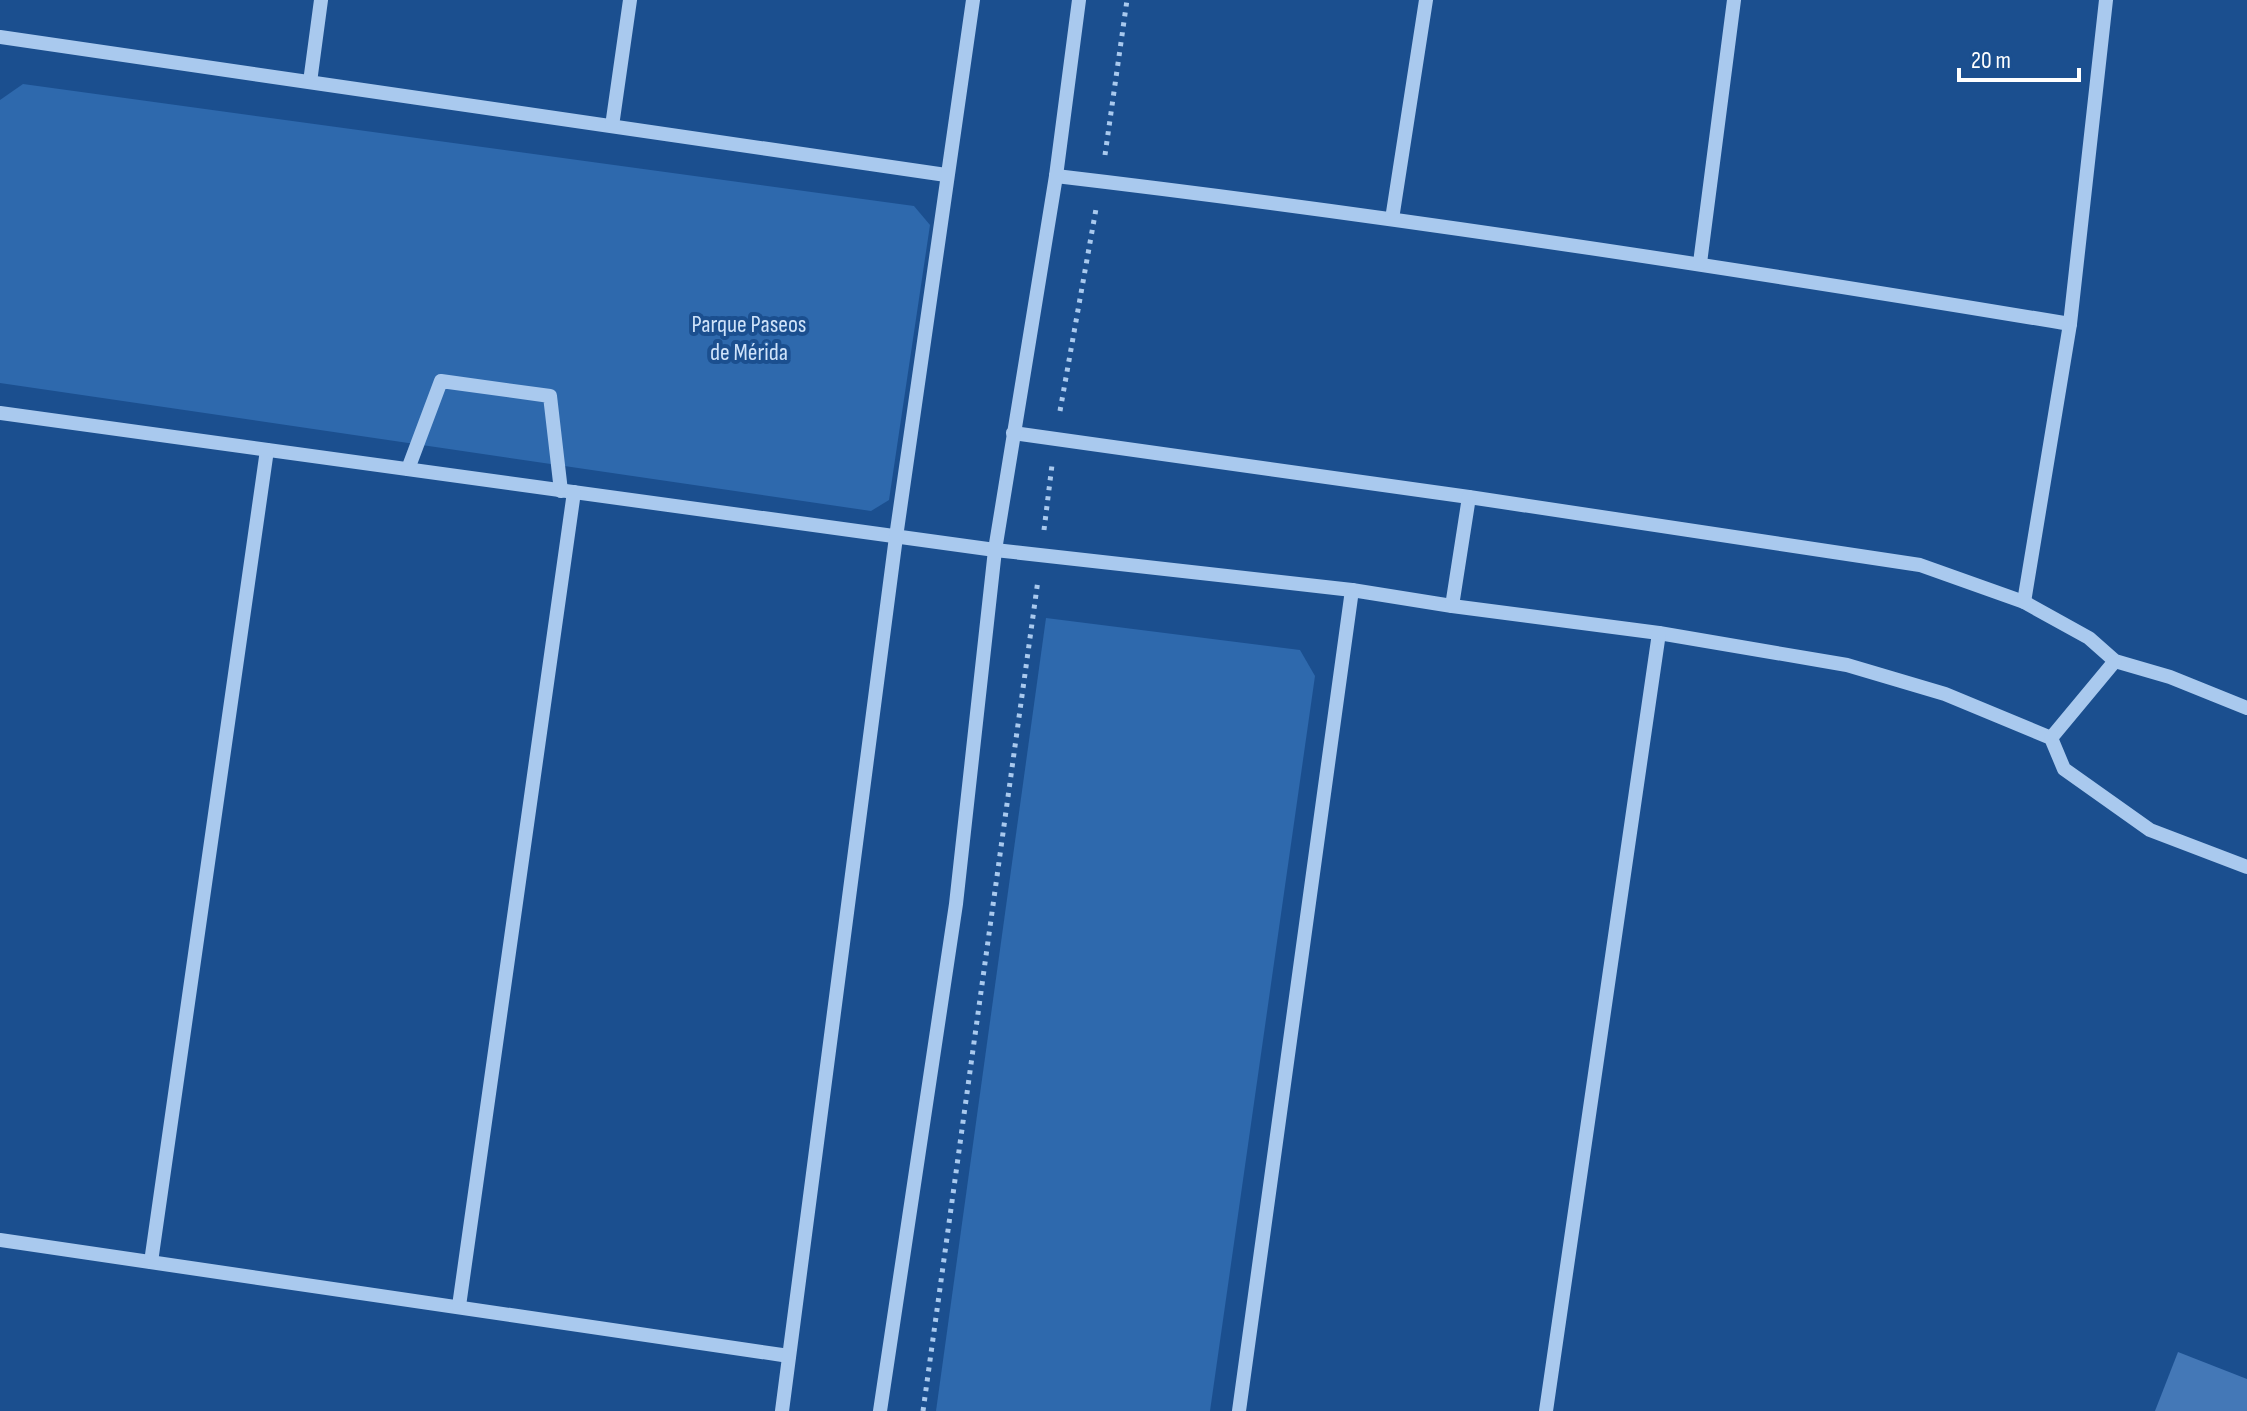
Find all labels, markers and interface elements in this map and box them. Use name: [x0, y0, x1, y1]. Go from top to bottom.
scale bar: [1959, 32, 2079, 82]
text: 20 m: [1971, 46, 2011, 75]
park label: Parque Paseos de Mérida: [692, 310, 806, 367]

